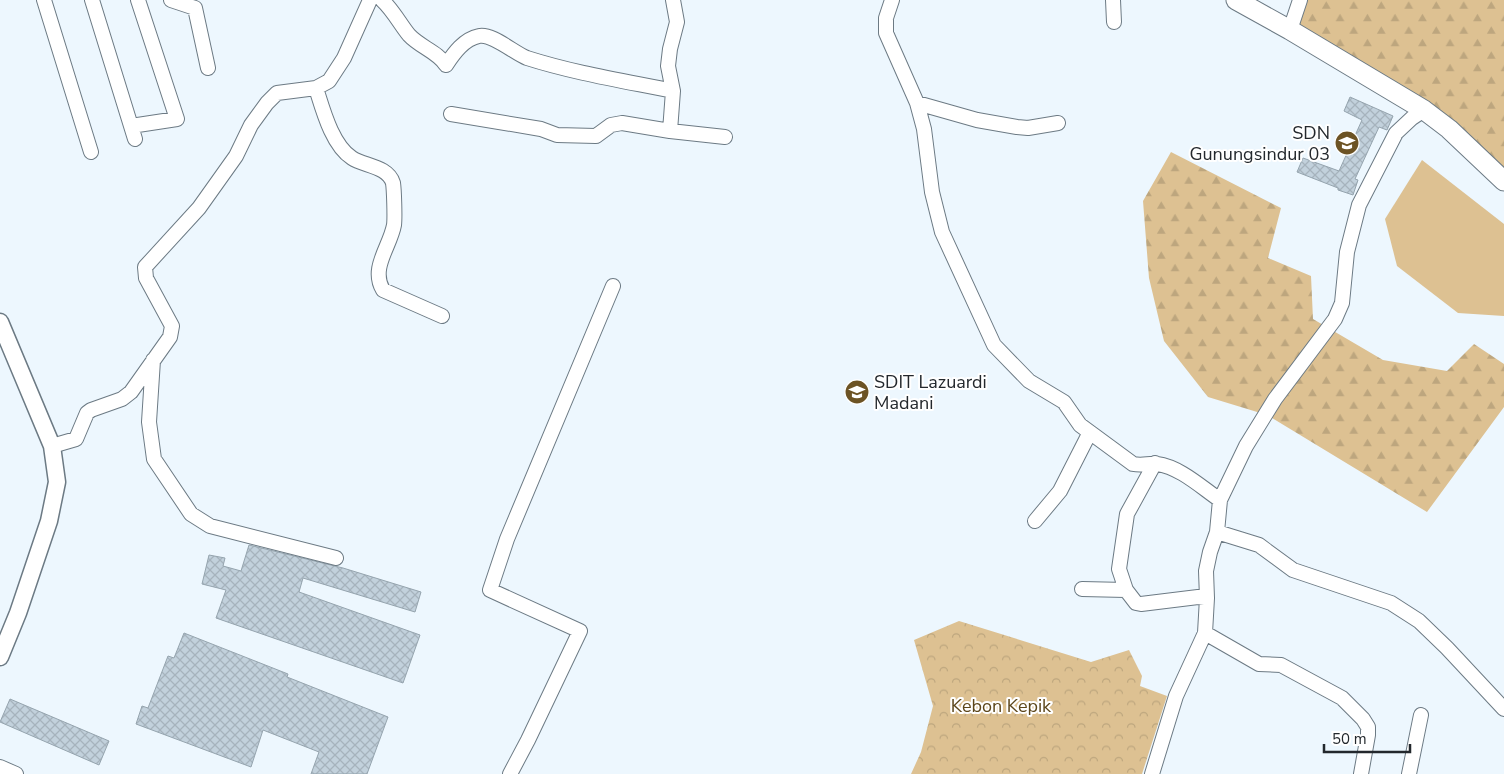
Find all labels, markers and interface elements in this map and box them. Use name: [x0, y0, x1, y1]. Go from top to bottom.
place label: SDN Gunungsindur 03: [1189, 121, 1330, 166]
school or university icon: SDN Gunungsindur 03: [1334, 130, 1360, 156]
place label: SDIT Lazuardi Madani: [874, 370, 987, 415]
school or university icon: SDIT Lazuardi Madani: [844, 379, 870, 405]
park label: Kebon Kepik: [951, 694, 1052, 718]
scale bar: [1324, 722, 1410, 754]
text: 50 m: [1332, 729, 1367, 749]

